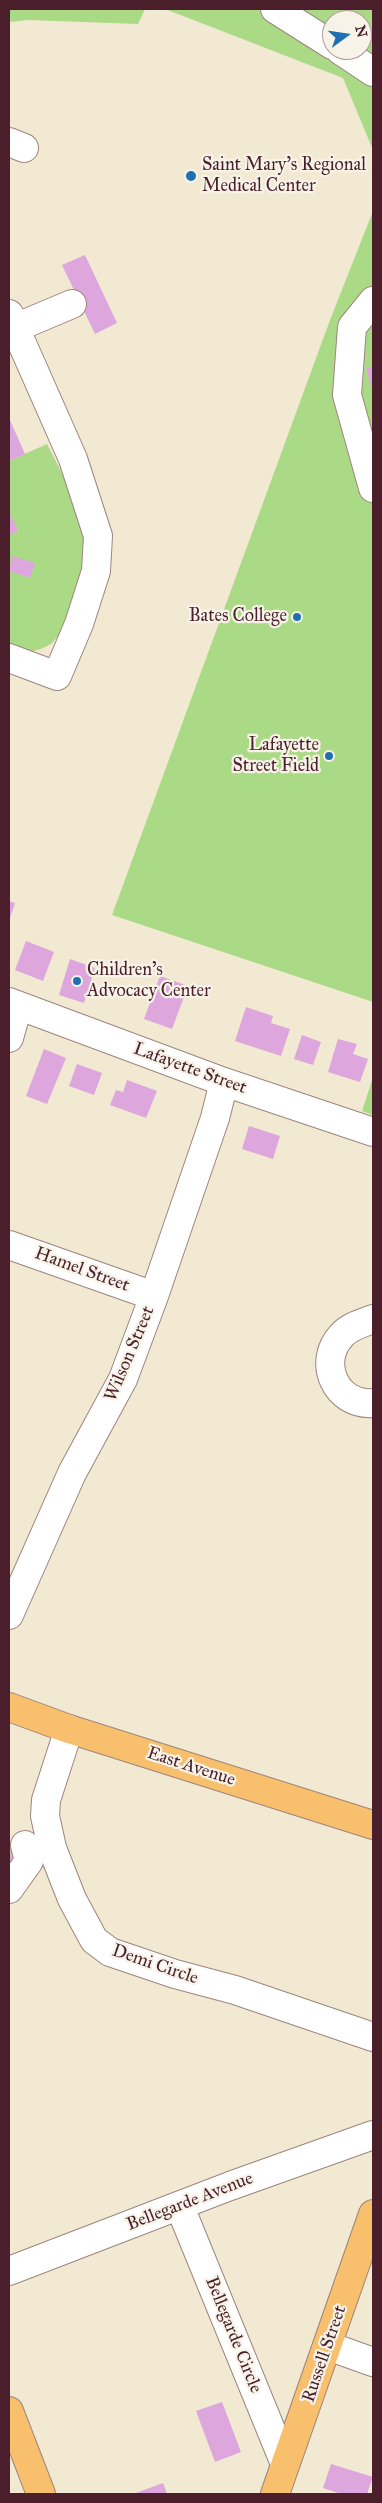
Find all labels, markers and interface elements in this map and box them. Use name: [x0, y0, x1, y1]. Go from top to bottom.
north arrow: [322, 10, 372, 60]
text: N: [351, 24, 371, 39]
place label: Saint Mary's Regional Medical Center: [202, 155, 366, 198]
marker: Saint Mary's Regional Medical Center: [184, 169, 198, 183]
place label: Bates College: [189, 606, 287, 628]
marker: Bates College: [291, 611, 303, 623]
place label: Lafayette Street Field: [232, 735, 319, 778]
marker: Lafayette Street Field: [323, 750, 335, 762]
place label: Children's Advocacy Center: [87, 960, 211, 1002]
marker: Children's Advocacy Center: [71, 975, 83, 987]
street label: Lafayette Street: [130, 1039, 250, 1099]
street label: Hamel Street: [32, 1243, 132, 1297]
street label: Wilson Street: [100, 1303, 160, 1405]
street label: East Avenue: [144, 1743, 238, 1791]
street label: Demi Circle: [109, 1940, 201, 1990]
street label: Bellegarde Avenue: [124, 2168, 256, 2236]
street label: Bellegarde Circle: [200, 2274, 266, 2396]
street label: Russell Street: [298, 2303, 352, 2405]

